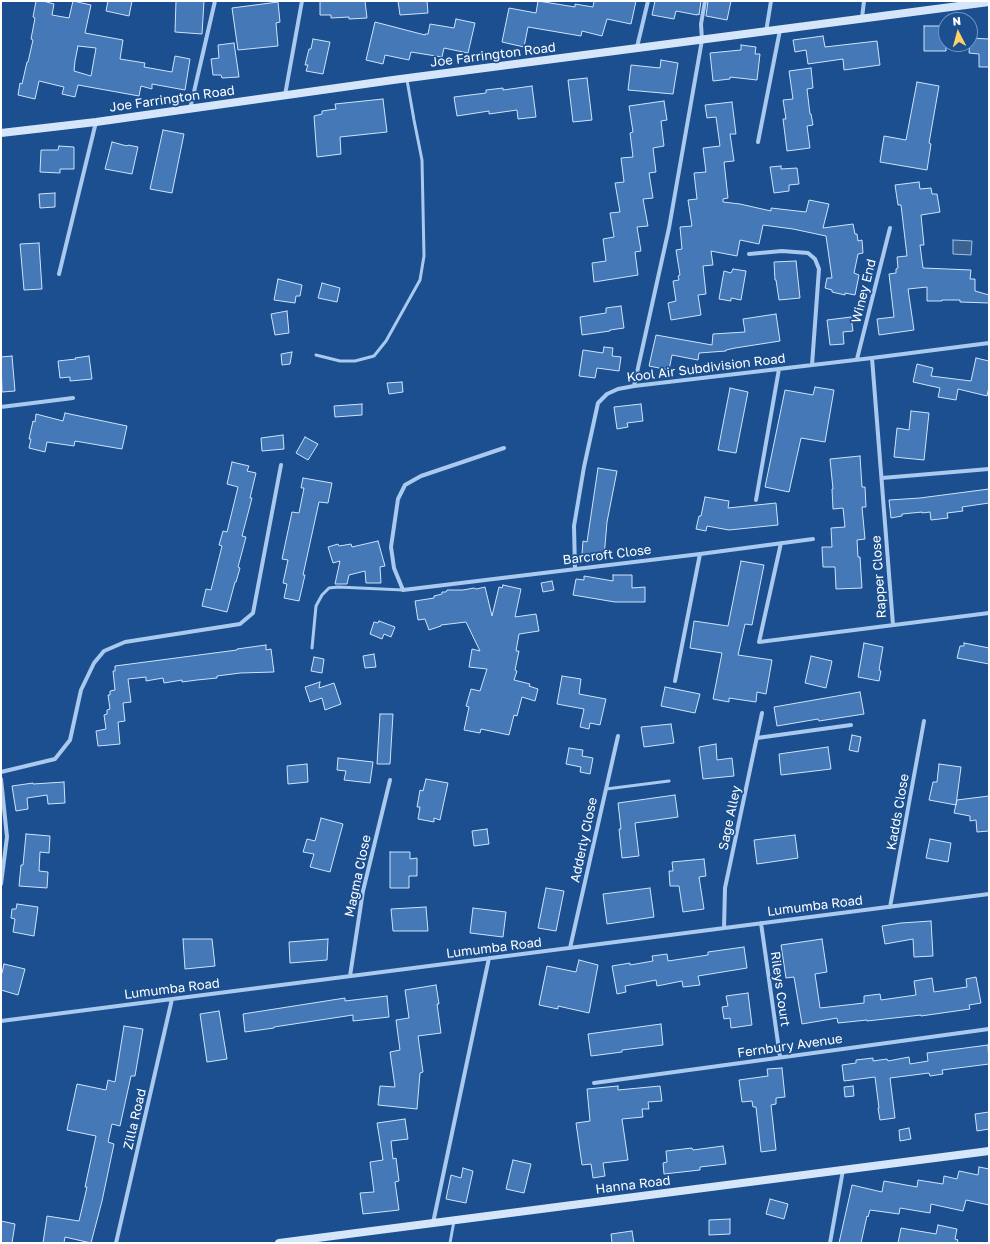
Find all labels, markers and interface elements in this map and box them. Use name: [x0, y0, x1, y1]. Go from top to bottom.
north arrow: [938, 12, 978, 52]
text: N: [952, 14, 962, 27]
street label: Joe Farrington Road: [429, 40, 557, 70]
street label: Joe Farrington Road: [108, 82, 236, 116]
street label: Winey End: [848, 257, 880, 325]
street label: Kool Air Subdivision Road: [626, 351, 786, 385]
street label: Rapper Close: [868, 535, 890, 619]
street label: Barcroft Close: [562, 542, 652, 568]
street label: Kadds Close: [884, 773, 912, 851]
street label: Sage Alley: [716, 784, 744, 852]
street label: Adderly Close: [567, 796, 601, 884]
street label: Magma Close: [342, 833, 374, 919]
street label: Lumumba Road: [766, 892, 864, 920]
street label: Lumumba Road: [445, 934, 543, 962]
street label: Rileys Court: [767, 950, 793, 1028]
street label: Lumumba Road: [123, 975, 221, 1003]
street label: Fernbury Avenue: [736, 1031, 844, 1061]
street label: Zilla Road: [120, 1087, 150, 1151]
street label: Hanna Road: [595, 1173, 671, 1197]

